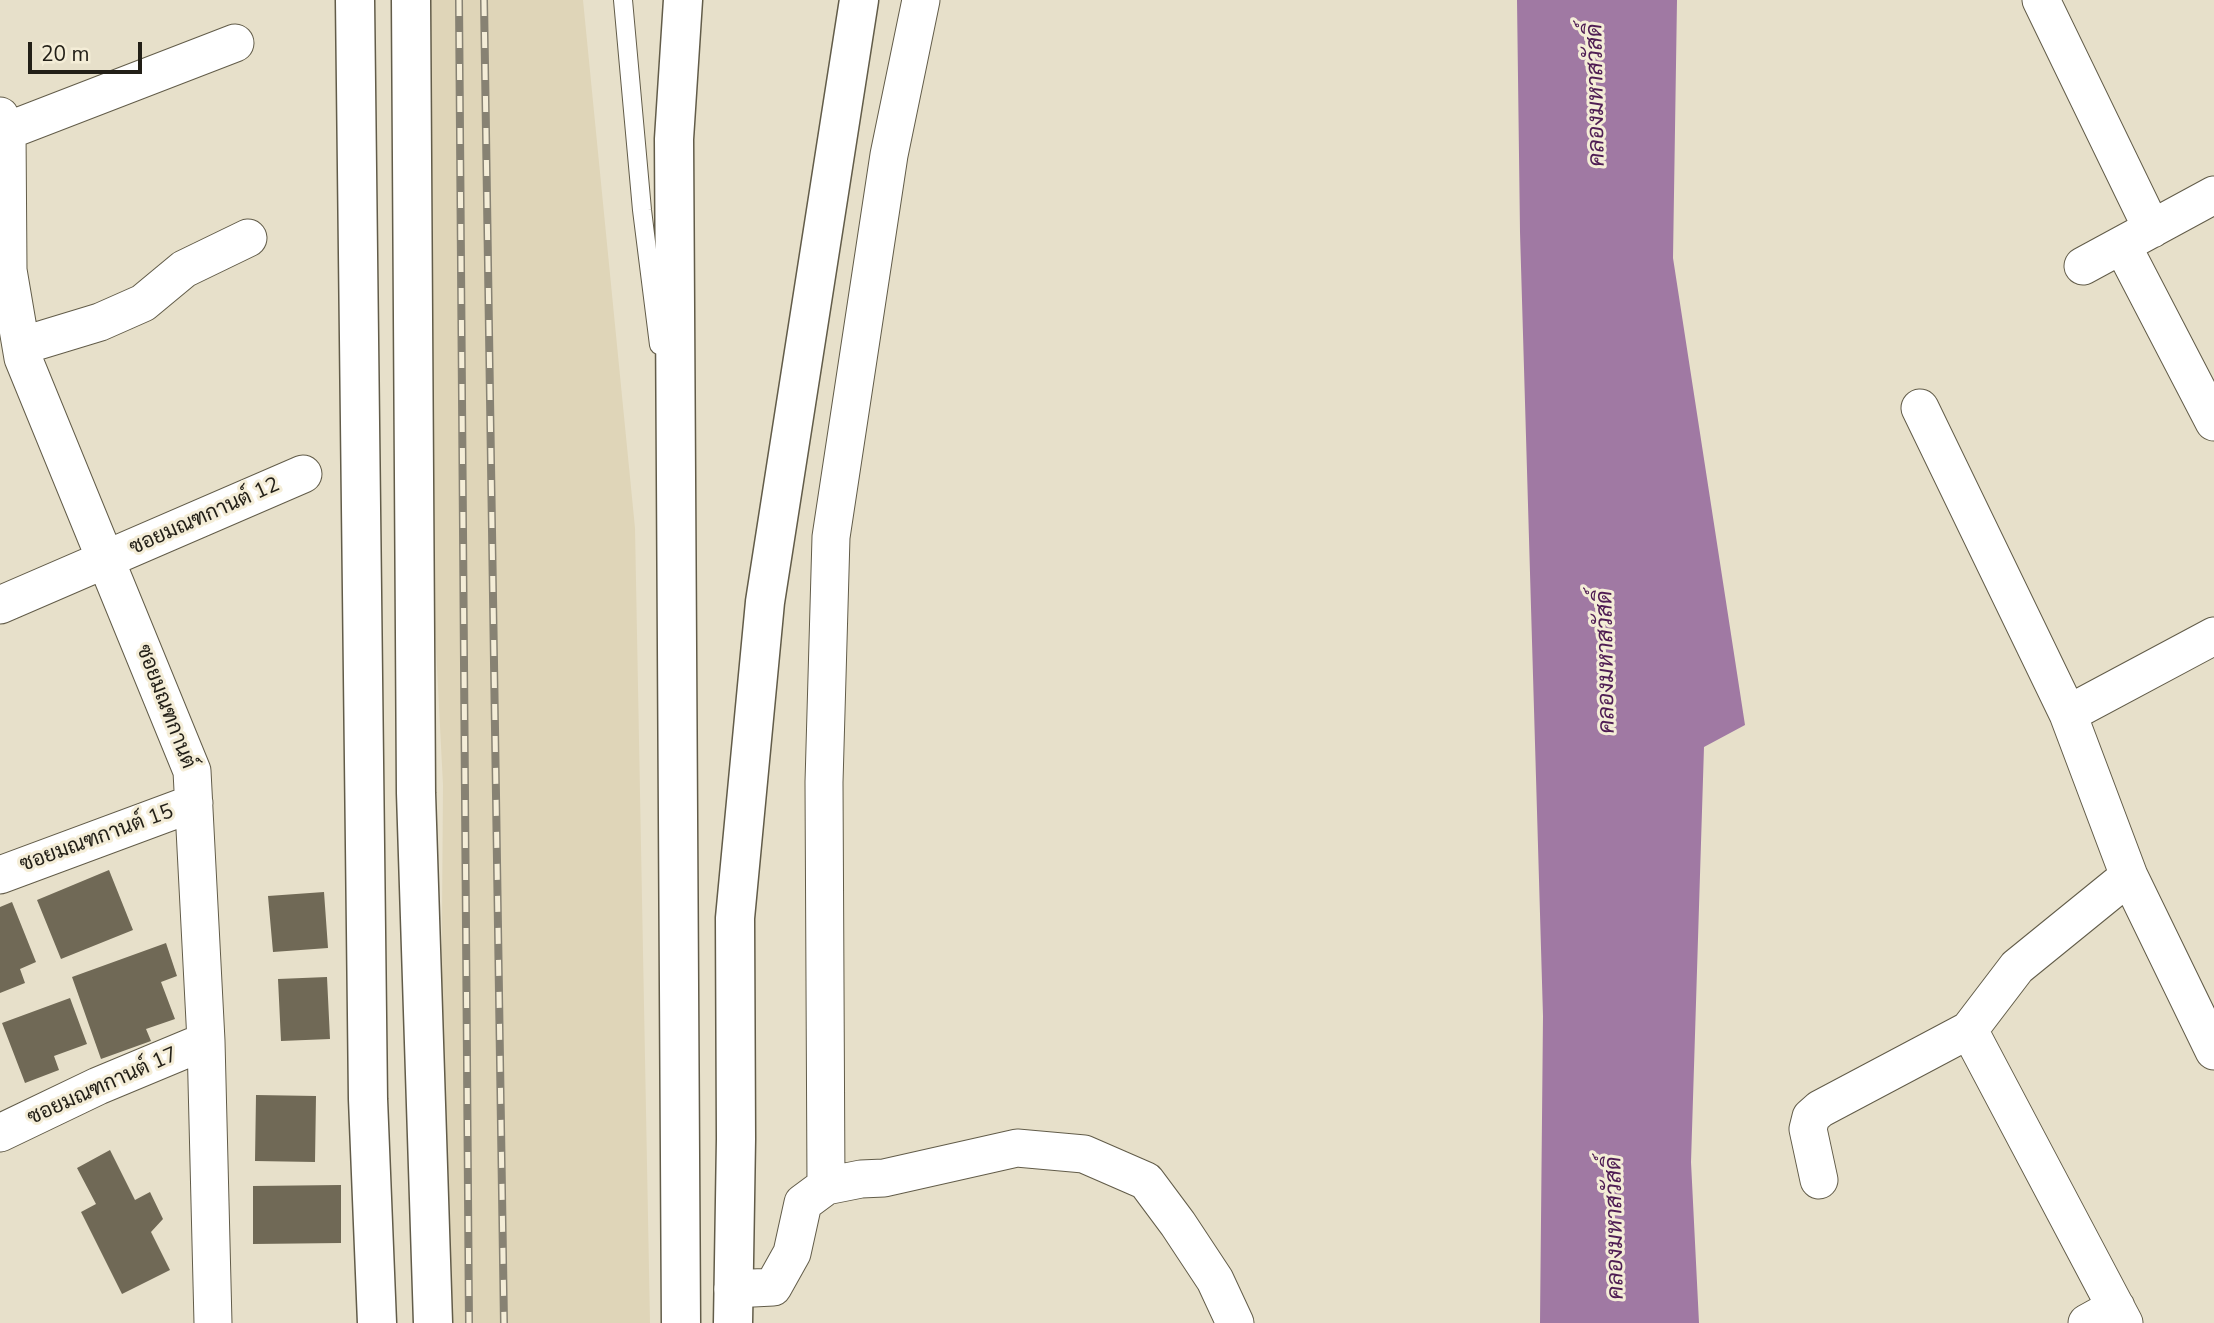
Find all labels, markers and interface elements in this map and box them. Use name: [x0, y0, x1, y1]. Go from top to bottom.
water label: คลองมหาสวัสดิ์: [1582, 23, 1612, 167]
scale bar: [32, 28, 145, 72]
text: 20 m: [41, 40, 90, 68]
street label: ซอยมณฑกานต์ 12: [126, 473, 284, 561]
water label: คลองมหาสวัสดิ์: [1592, 590, 1622, 734]
street label: ซอยมณฑกานต์: [130, 641, 200, 773]
street label: ซอยมณฑกานต์ 15: [17, 800, 177, 878]
street label: ซอยมณฑกานต์ 17: [24, 1043, 182, 1131]
water label: คลองมหาสวัสดิ์: [1601, 1156, 1631, 1300]

